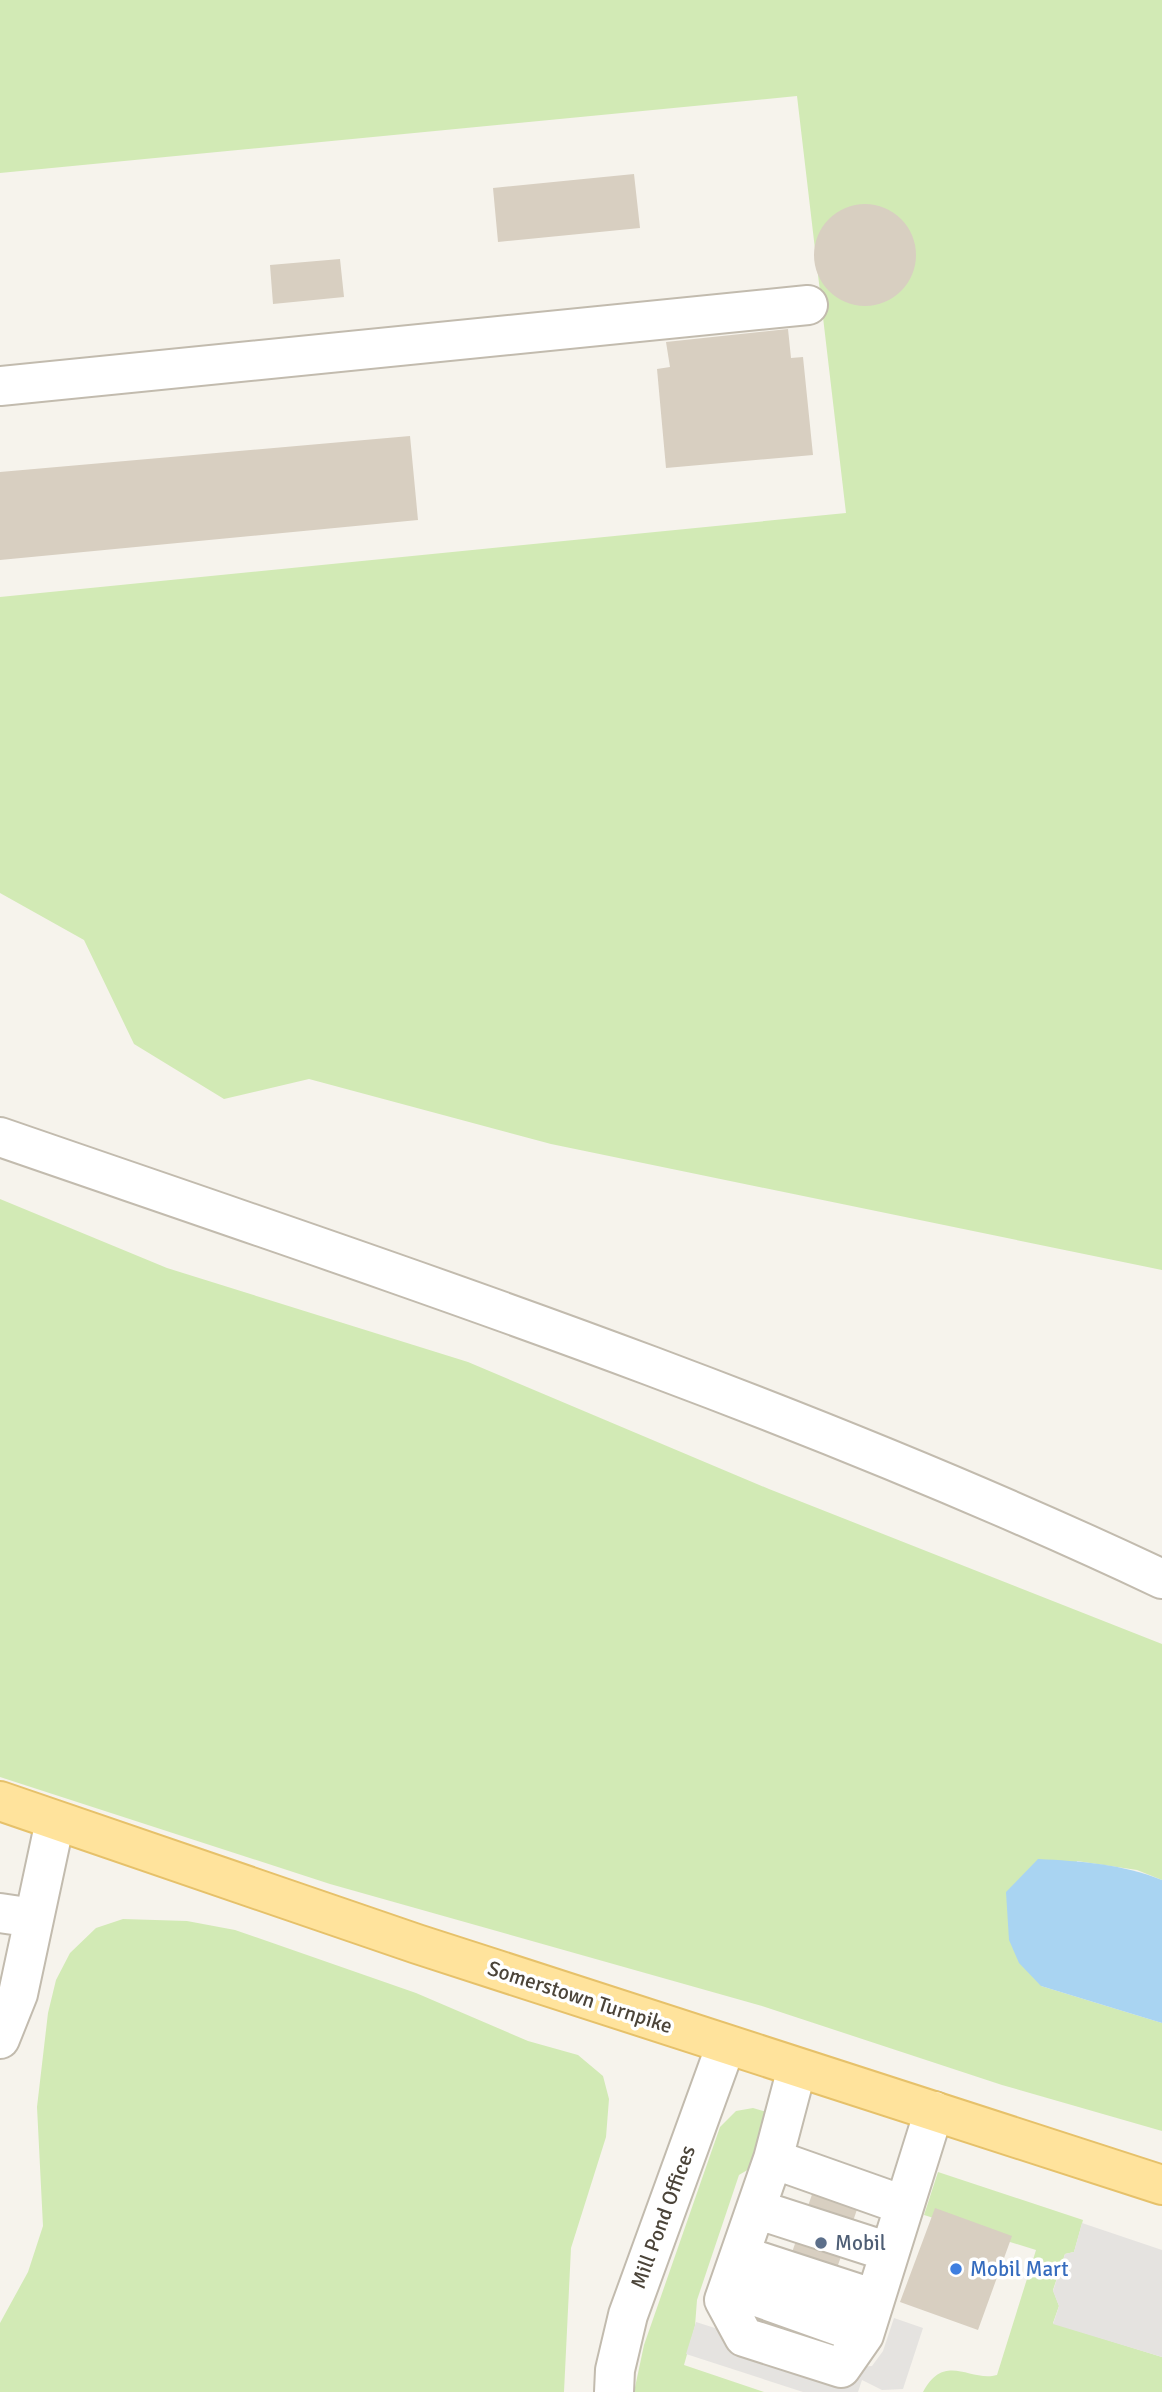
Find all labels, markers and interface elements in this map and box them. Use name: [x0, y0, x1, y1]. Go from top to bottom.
street label: Somerstown Turnpike: [484, 1955, 676, 2039]
street label: Mill Pond Offices: [625, 2142, 701, 2292]
place label: Mobil: [835, 2230, 886, 2256]
marker: Mobil: [813, 2235, 829, 2251]
place label: Mobil Mart: [970, 2256, 1069, 2282]
marker: Mobil Mart: [948, 2261, 964, 2277]

